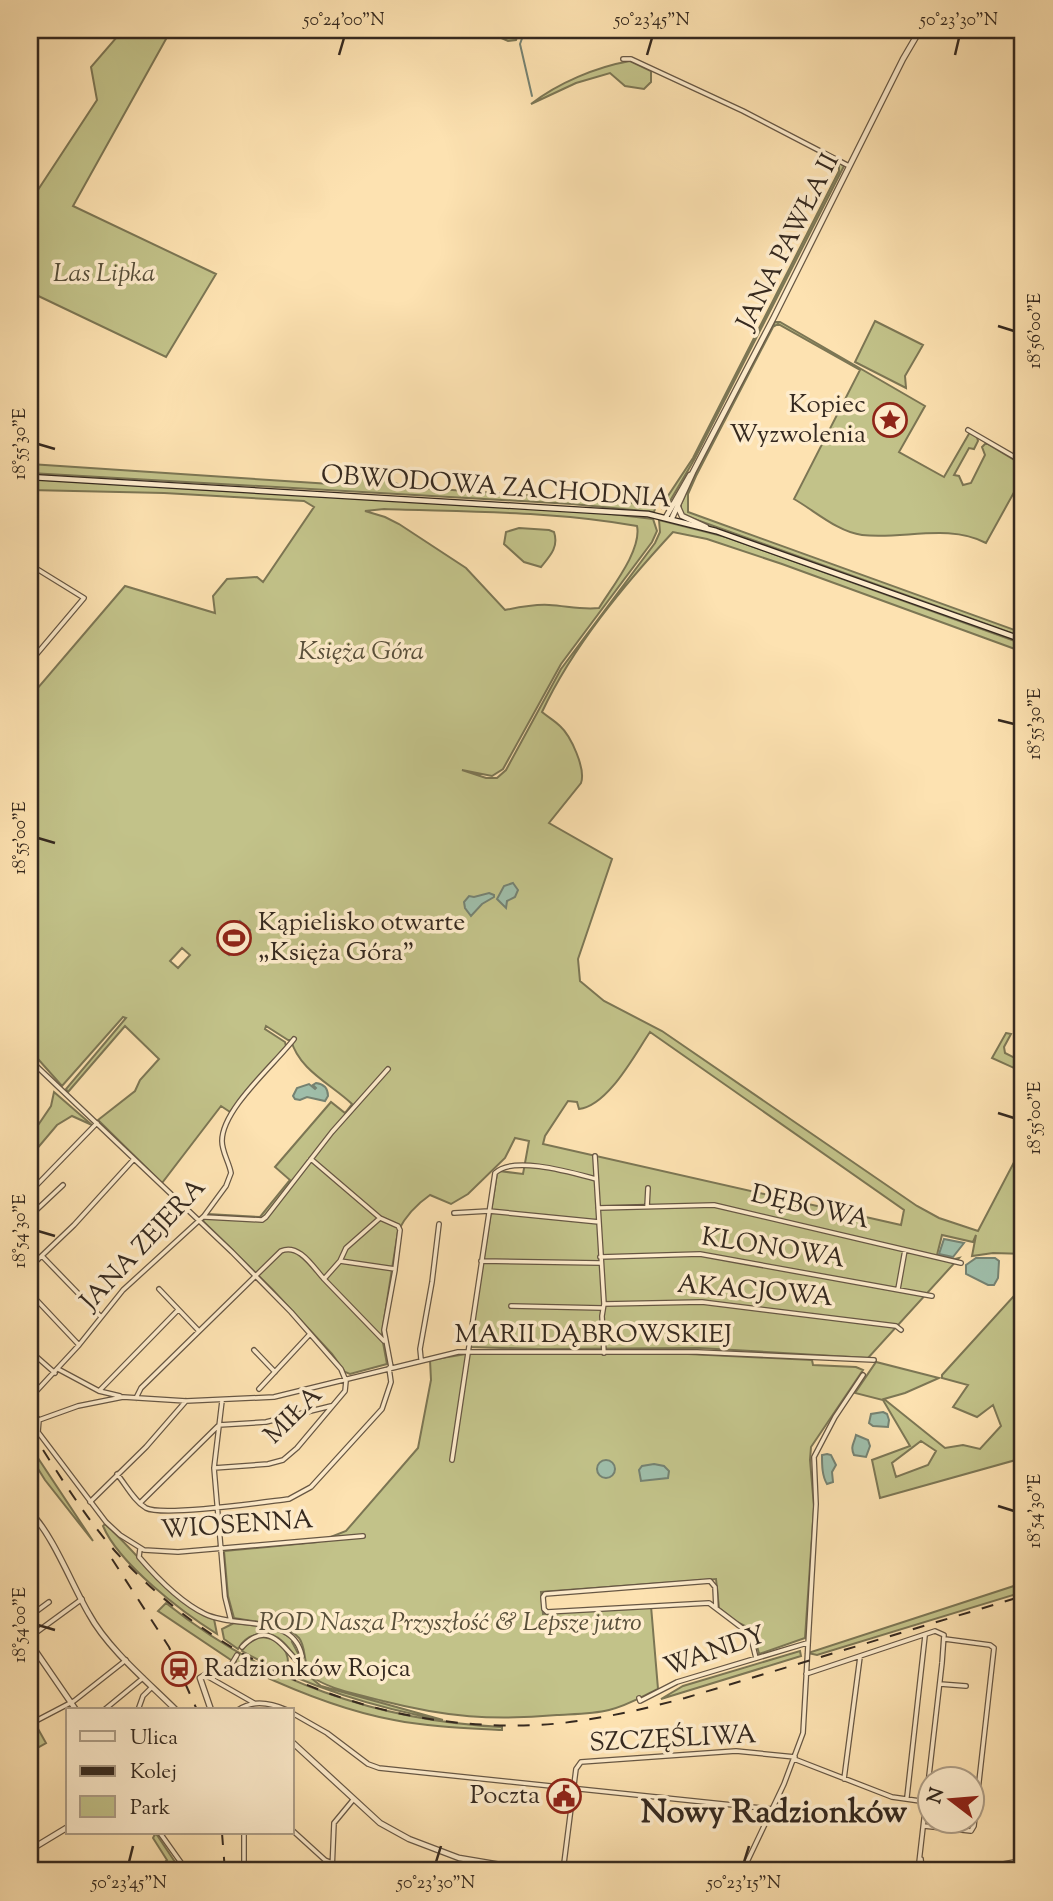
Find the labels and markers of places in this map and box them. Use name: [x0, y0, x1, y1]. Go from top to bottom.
place label: Kopiec Wyzwolenia: [729, 387, 866, 454]
place icon: Kopiec Wyzwolenia: [871, 401, 909, 439]
place label: Kąpielisko otwarte „Księża Góra”: [258, 905, 465, 972]
sports icon: Kąpielisko otwarte „Księża Góra”: [215, 919, 253, 957]
station icon: Radzionków Rojca: [160, 1650, 198, 1688]
place label: Radzionków Rojca: [204, 1651, 411, 1688]
public building icon: Poczta: [545, 1777, 583, 1815]
place label: Poczta: [470, 1778, 540, 1815]

